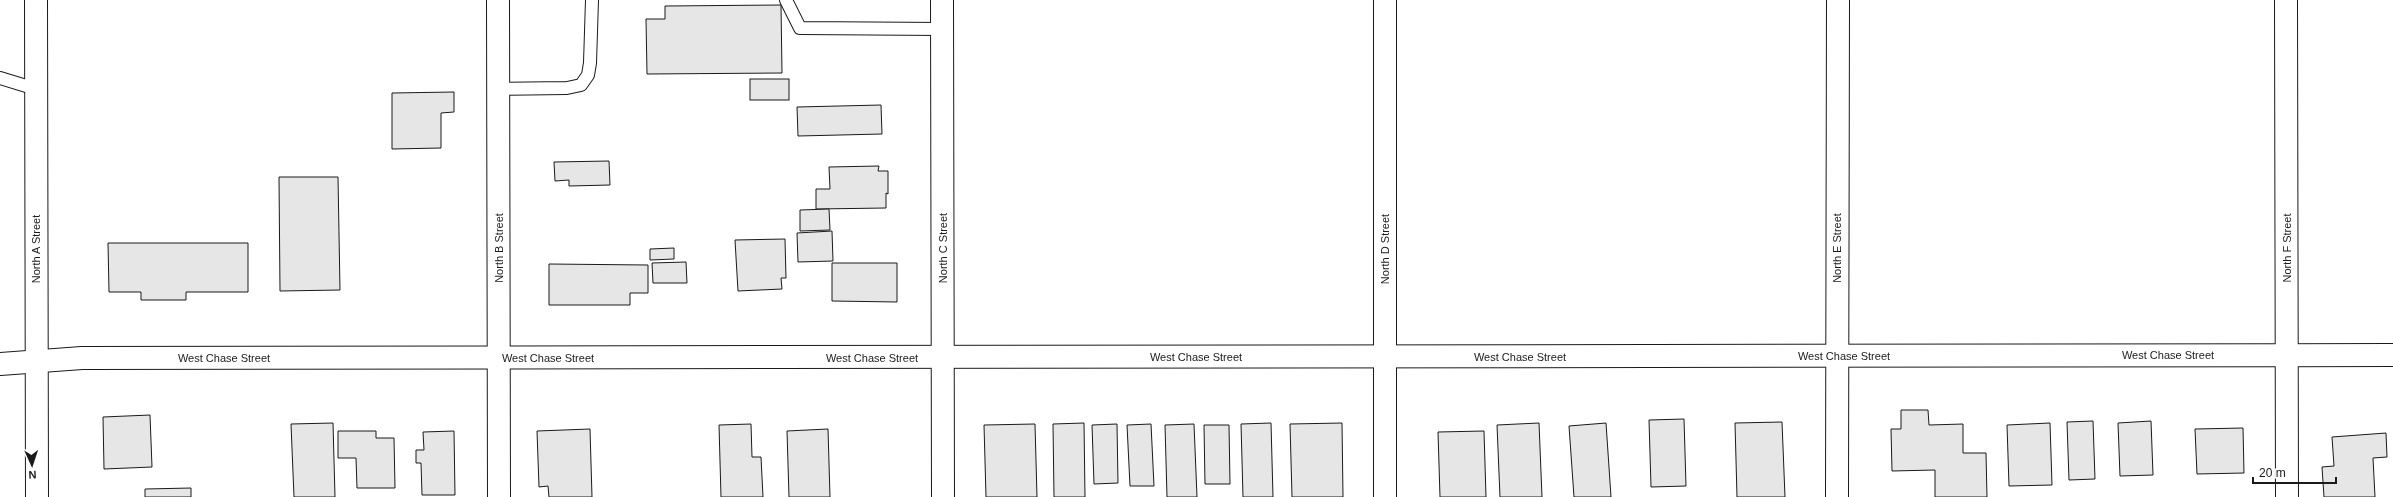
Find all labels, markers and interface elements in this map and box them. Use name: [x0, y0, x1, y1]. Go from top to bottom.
street label: North B Street: [493, 213, 505, 283]
street label: North C Street: [937, 213, 949, 283]
street label: North E Street: [1831, 213, 1843, 283]
street label: North F Street: [2281, 213, 2293, 283]
street label: North D Street: [1379, 214, 1391, 284]
street label: North A Street: [30, 215, 42, 283]
street label: West Chase Street: [2122, 349, 2214, 361]
street label: West Chase Street: [1798, 350, 1890, 362]
street label: West Chase Street: [1150, 351, 1242, 363]
street label: West Chase Street: [1474, 351, 1566, 363]
street label: West Chase Street: [178, 352, 270, 364]
street label: West Chase Street: [502, 352, 594, 364]
street label: West Chase Street: [826, 352, 918, 364]
north arrow: [12, 445, 52, 485]
scale bar: [2253, 459, 2336, 485]
text: 20 m: [2259, 466, 2286, 480]
text: N: [28, 469, 37, 481]

